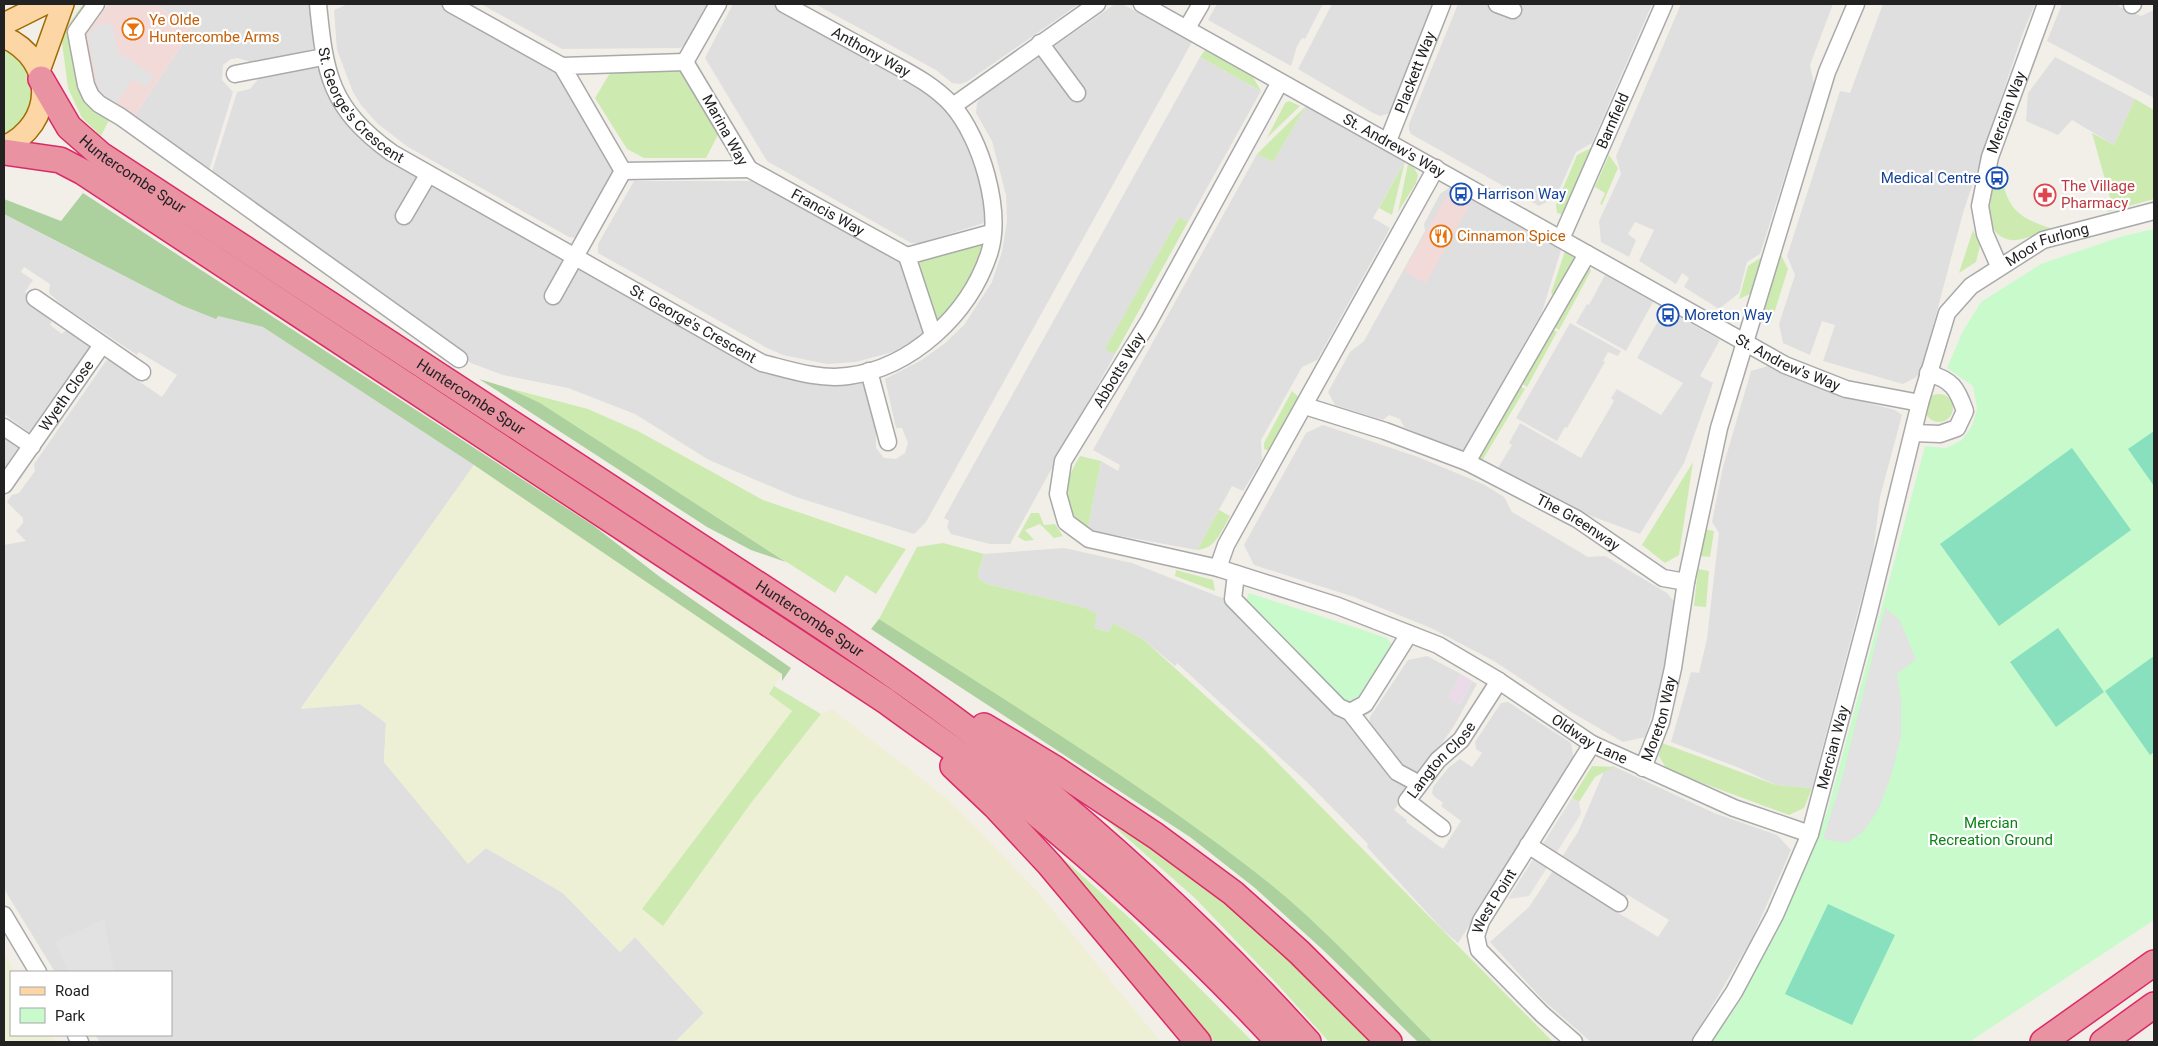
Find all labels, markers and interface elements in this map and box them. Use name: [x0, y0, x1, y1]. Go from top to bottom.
place label: Ye Olde Huntercombe Arms: [149, 11, 279, 46]
bar icon: Ye Olde Huntercombe Arms: [121, 17, 145, 41]
street label: Anthony Way: [829, 23, 913, 81]
street label: Plackett Way: [1391, 29, 1439, 116]
street label: St. George's Crescent: [314, 46, 407, 167]
street label: Mercian Way: [1983, 69, 2030, 156]
street label: Barnfield: [1593, 90, 1633, 152]
street label: Marina Way: [698, 91, 752, 169]
street label: St. Andrew's Way: [1340, 110, 1448, 181]
street label: Huntercombe Spur: [76, 131, 189, 217]
bus stop icon: Medical Centre: [1985, 166, 2009, 190]
place label: Medical Centre: [1881, 169, 1981, 187]
place label: The Village Pharmacy: [2061, 177, 2135, 212]
bus stop icon: Harrison Way: [1449, 182, 1473, 206]
pharmacy icon: The Village Pharmacy: [2033, 183, 2057, 207]
street label: Francis Way: [788, 185, 867, 240]
place label: Harrison Way: [1477, 185, 1566, 203]
street label: Moor Furlong: [2002, 219, 2091, 270]
restaurant icon: Cinnamon Spice: [1429, 224, 1453, 248]
place label: Cinnamon Spice: [1457, 227, 1566, 245]
street label: St. George's Crescent: [627, 281, 759, 367]
bus stop icon: Moreton Way: [1656, 303, 1680, 327]
place label: Moreton Way: [1684, 306, 1772, 324]
street label: Abbotts Way: [1089, 329, 1149, 411]
street label: St. Andrew's Way: [1732, 330, 1843, 395]
street label: Huntercombe Spur: [413, 355, 528, 439]
street label: Wyeth Close: [35, 357, 98, 435]
street label: The Greenway: [1533, 490, 1623, 555]
street label: Huntercombe Spur: [752, 576, 867, 661]
street label: Moreton Way: [1637, 674, 1680, 764]
street label: Mercian Way: [1813, 703, 1853, 791]
street label: Oldway Lane: [1548, 710, 1630, 768]
street label: Langton Close: [1403, 718, 1479, 802]
park label: Mercian Recreation Ground: [1929, 814, 2053, 849]
street label: West Point: [1468, 866, 1520, 936]
legend: [10, 971, 172, 1036]
text: Road: [55, 982, 89, 1000]
text: Park: [55, 1007, 86, 1025]

